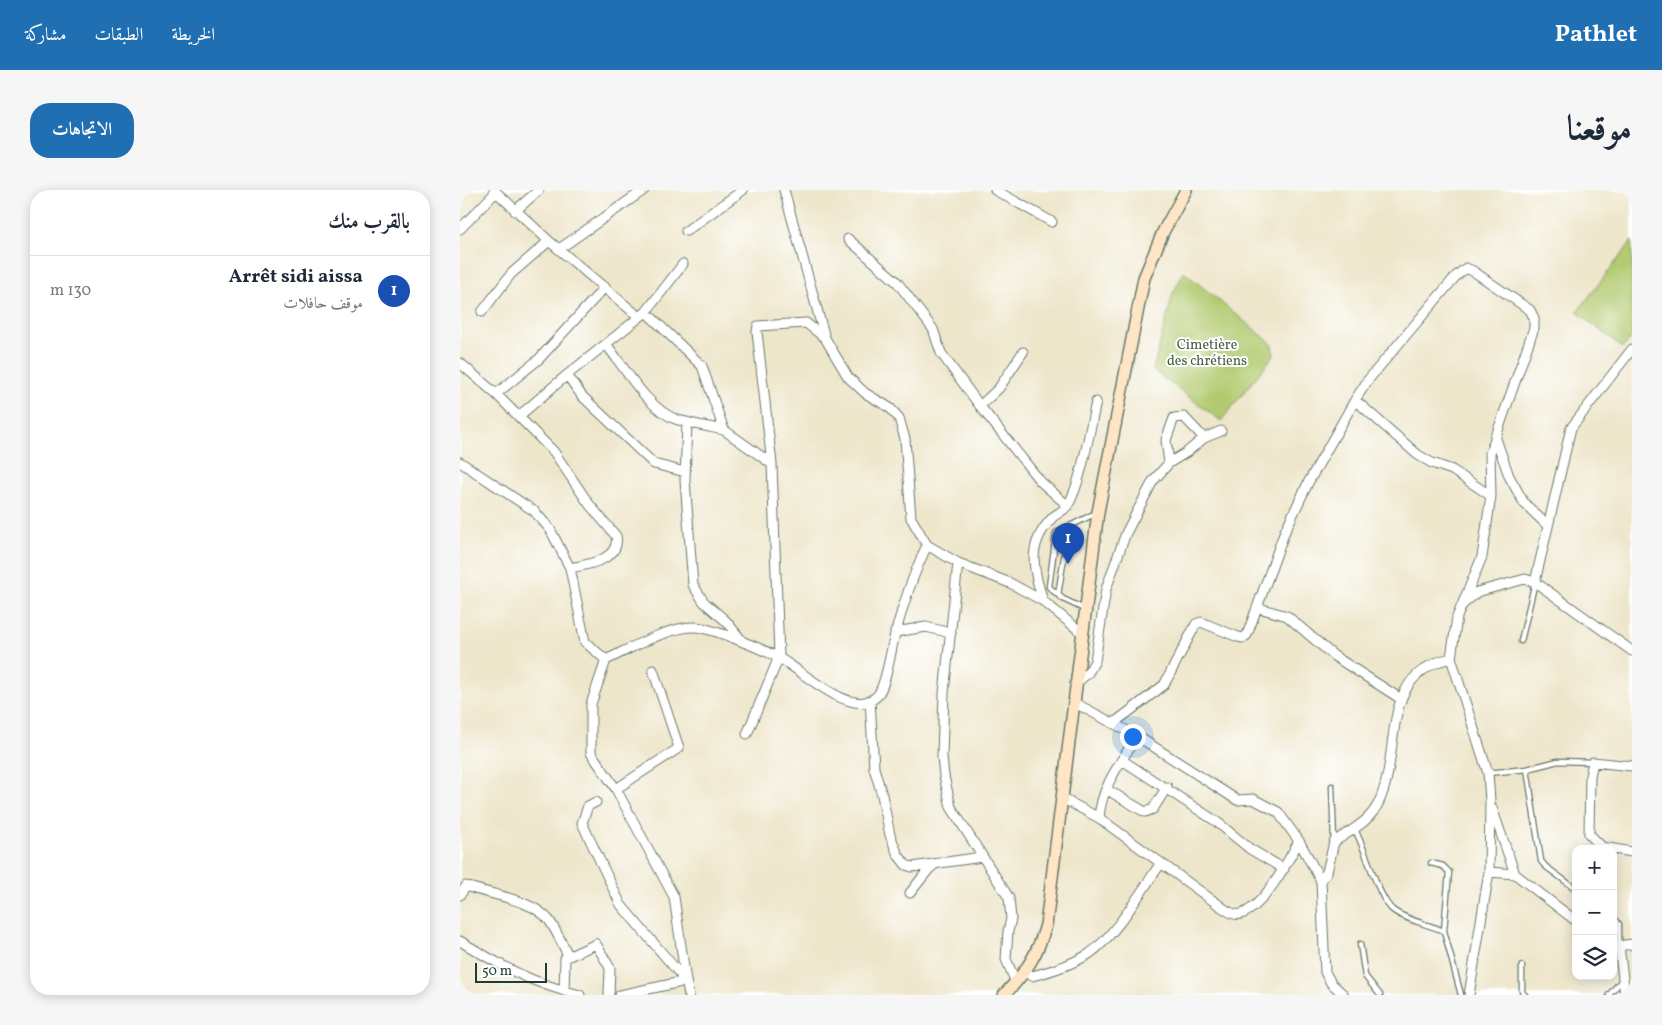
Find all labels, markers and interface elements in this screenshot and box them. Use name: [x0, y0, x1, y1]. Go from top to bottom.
text: Pathlet: [1555, 18, 1637, 52]
text: مشاركة: [25, 23, 66, 48]
text: الطبقات: [94, 23, 143, 48]
text: الخريطة: [171, 23, 215, 48]
button: الاتجاهات: [30, 103, 134, 158]
text: موقعنا: [1567, 106, 1632, 154]
text: بالقرب منك: [328, 208, 410, 237]
text: Arrêt sidi aissa: [229, 264, 363, 290]
text: 130 m: [50, 280, 91, 302]
text: 1: [391, 280, 397, 302]
text: موقف حافلات: [283, 293, 363, 315]
park label: Cimetière des chrétiens: [1167, 336, 1247, 371]
pin: 1: [1052, 523, 1084, 564]
your location: [1120, 724, 1146, 750]
map controls: [1572, 845, 1617, 980]
button: +: [1572, 845, 1617, 890]
button: −: [1572, 890, 1617, 935]
button: layers: [1572, 935, 1617, 980]
scale bar: [475, 960, 548, 983]
text: 50 m: [482, 962, 512, 981]

